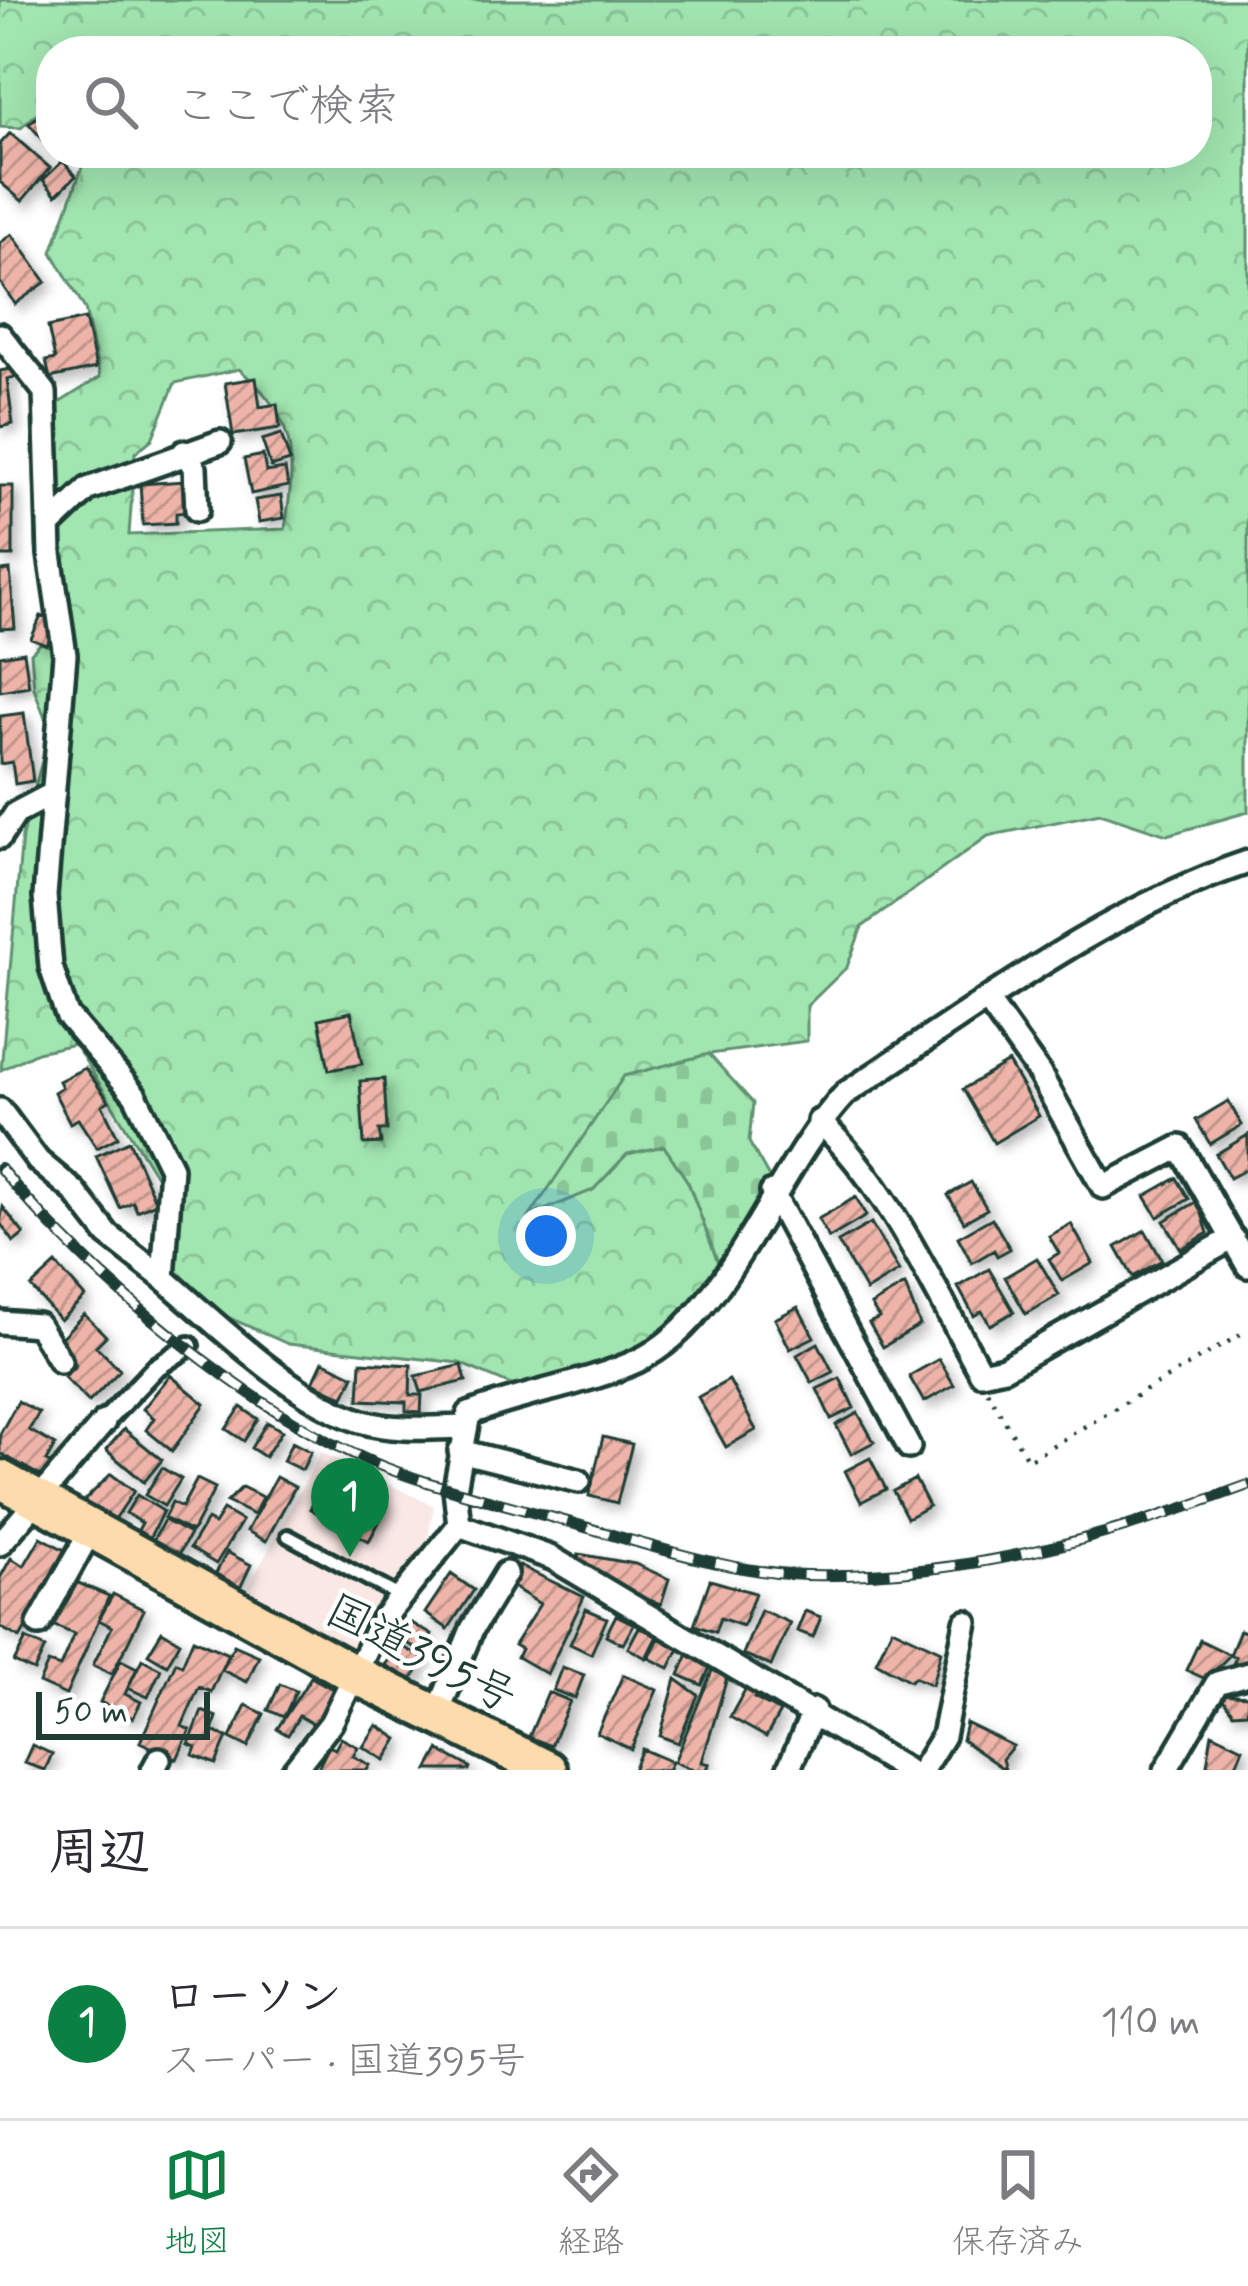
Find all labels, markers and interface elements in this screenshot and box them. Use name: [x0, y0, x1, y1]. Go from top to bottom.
search box: [36, 36, 1212, 168]
icon: search: [78, 69, 144, 135]
text: ここで検索: [174, 78, 399, 137]
your location: [516, 1206, 576, 1266]
pin: 1: [311, 1458, 389, 1557]
street label: 国道395号: [315, 1582, 526, 1728]
scale bar: [36, 1686, 210, 1739]
text: 50 m: [54, 1691, 128, 1735]
text: 周辺: [48, 1821, 150, 1887]
text: ローソン: [162, 1969, 342, 2028]
text: 1: [78, 1998, 96, 2049]
text: 110 m: [1101, 1998, 1200, 2049]
text: スーパー · 国道395号: [162, 2037, 526, 2088]
tab: 地図: [164, 2142, 230, 2265]
tab: 経路: [558, 2142, 624, 2265]
tab: 保存済み: [952, 2142, 1084, 2265]

